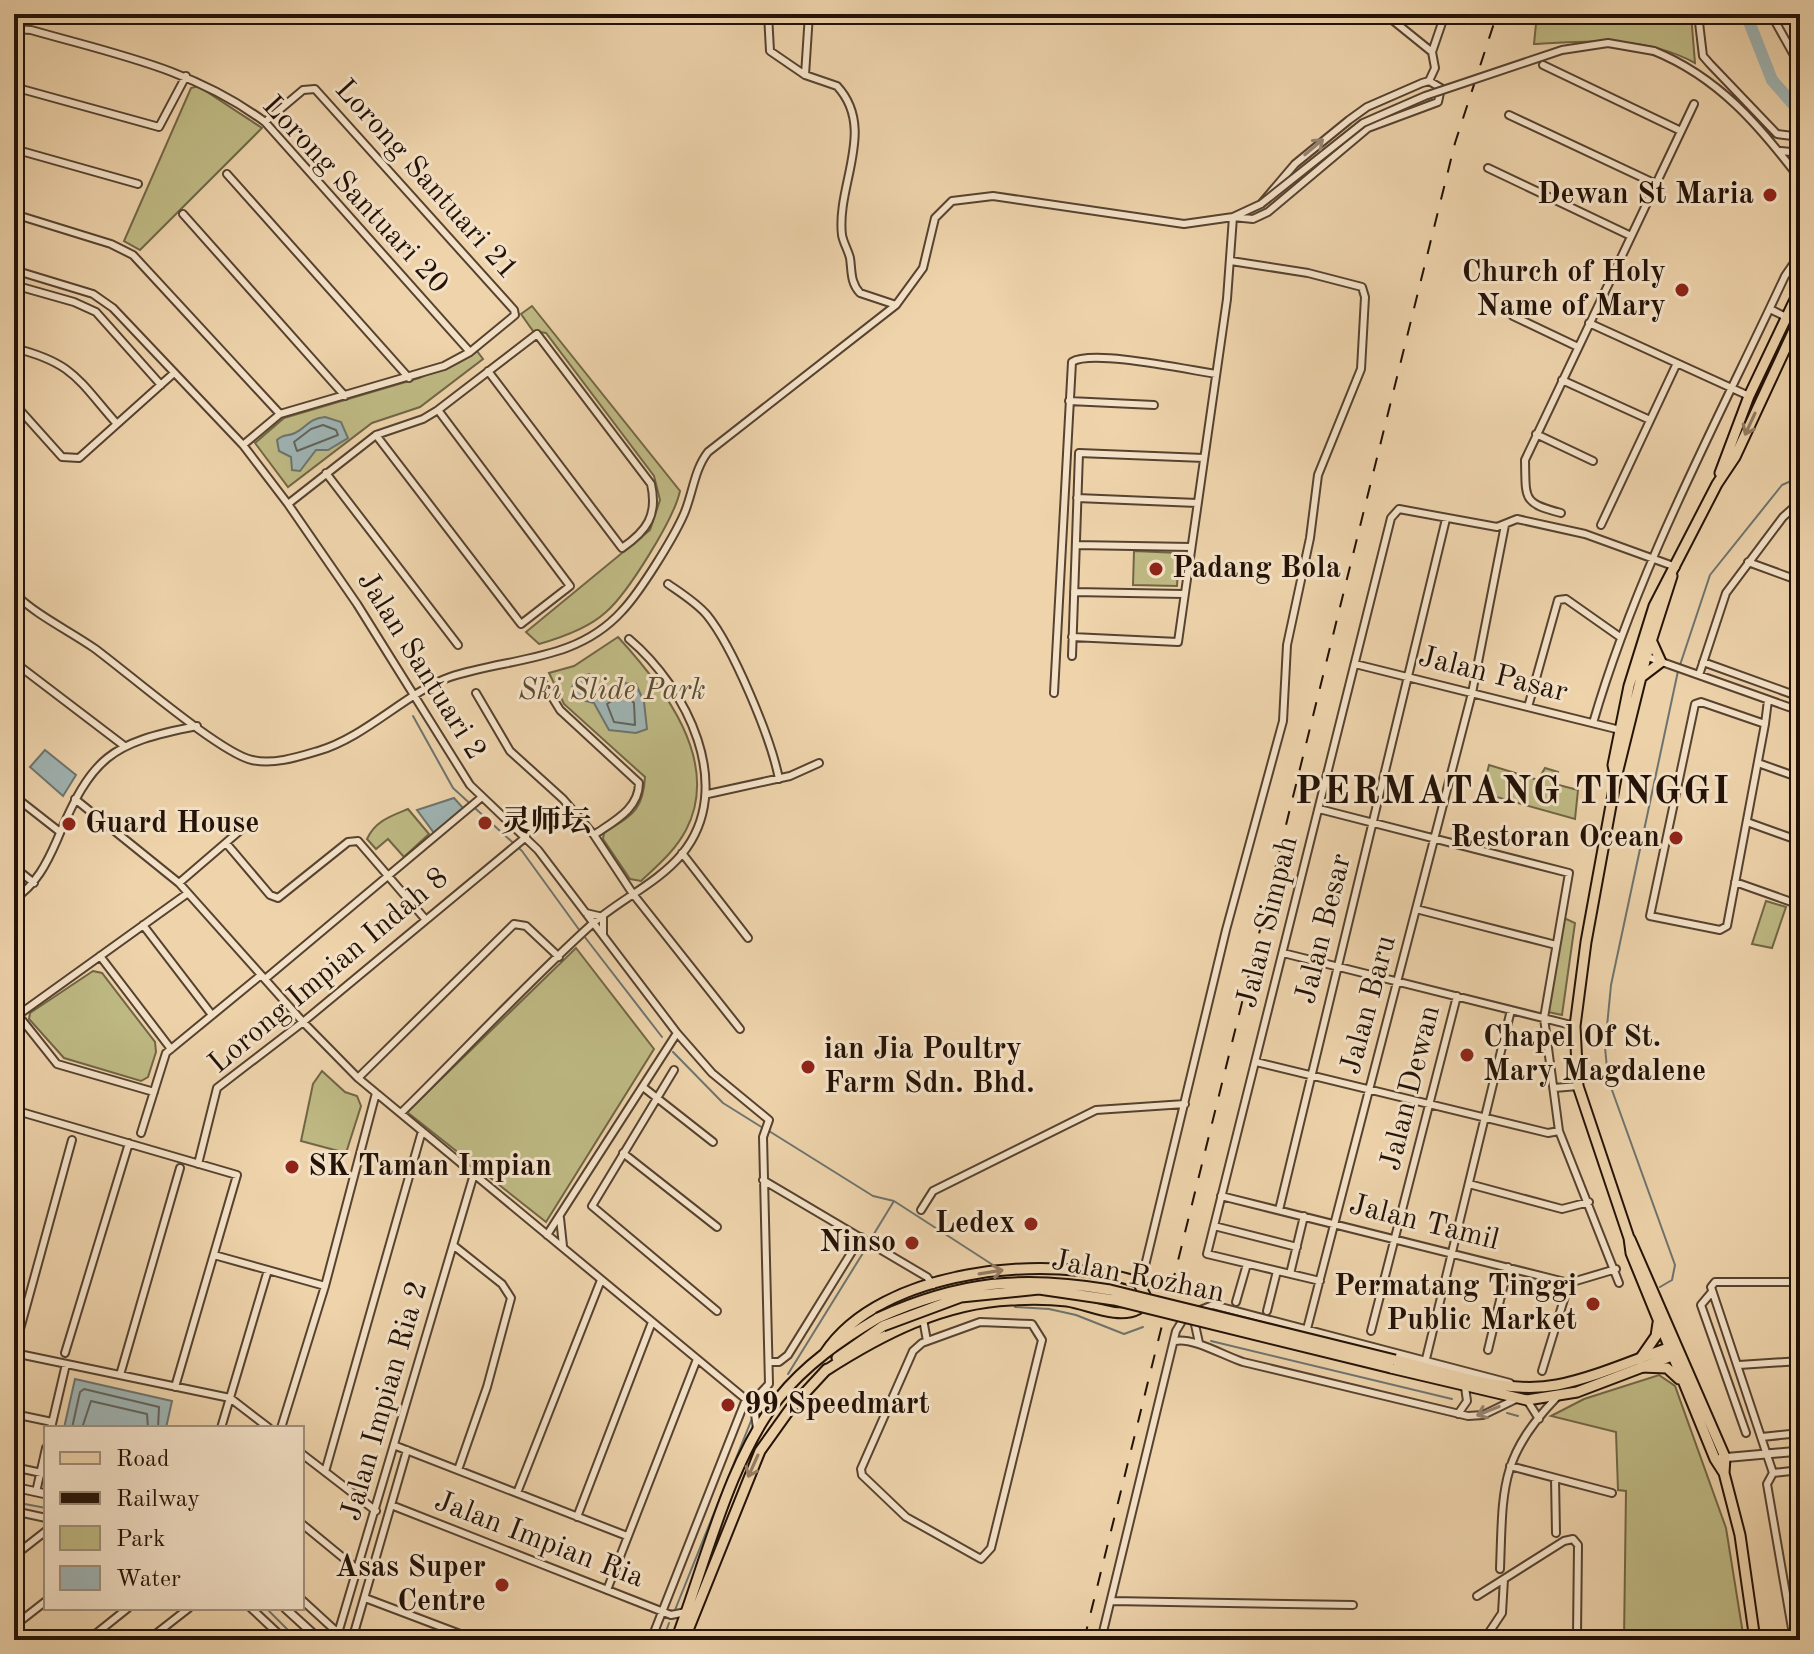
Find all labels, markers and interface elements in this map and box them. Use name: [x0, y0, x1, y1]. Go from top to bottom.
street label: Lorong Santuari 21: [329, 74, 523, 286]
street label: Lorong Santuari 20: [256, 91, 454, 299]
one-way arrow: [1303, 139, 1324, 156]
place label: Dewan St Maria: [1537, 180, 1754, 210]
marker: Dewan St Maria: [1761, 186, 1779, 204]
place label: Church of Holy Name of Mary: [1462, 258, 1666, 322]
marker: Church of Holy Name of Mary: [1673, 281, 1691, 299]
one-way arrow: [1742, 411, 1757, 435]
place label: Padang Bola: [1172, 554, 1341, 584]
marker: Padang Bola: [1147, 560, 1165, 578]
street label: Jalan Santuari 2: [351, 567, 491, 765]
street label: Jalan Pasar: [1415, 642, 1571, 708]
park label: Ski Slide Park: [518, 676, 706, 706]
district label: PERMATANG TINGGI: [1295, 774, 1731, 812]
place label: 灵师坛: [501, 805, 591, 838]
place label: Guard House: [85, 809, 259, 839]
marker: 灵师坛: [476, 814, 494, 832]
marker: Guard House: [60, 815, 78, 833]
place label: Restoran Ocean: [1450, 823, 1660, 853]
marker: Restoran Ocean: [1667, 829, 1685, 847]
street label: Jalan Simpah: [1232, 833, 1304, 1011]
street label: Jalan Besar: [1291, 851, 1357, 1007]
street label: Lorong Impian Indah 8: [204, 862, 454, 1080]
street label: Jalan Baru: [1336, 932, 1402, 1078]
street label: Jalan Dewan: [1376, 1002, 1446, 1174]
place label: Chapel Of St. Mary Magdalene: [1483, 1023, 1706, 1087]
place label: ian Jia Poultry Farm Sdn. Bhd.: [824, 1035, 1035, 1099]
marker: Chapel Of St. Mary Magdalene: [1458, 1046, 1476, 1064]
marker: ian Jia Poultry Farm Sdn. Bhd.: [799, 1058, 817, 1076]
place label: SK Taman Impian: [308, 1152, 552, 1182]
marker: SK Taman Impian: [283, 1158, 301, 1176]
street label: Jalan Tamil: [1346, 1190, 1502, 1256]
place label: Ledex: [935, 1209, 1015, 1239]
marker: Ledex: [1022, 1215, 1040, 1233]
place label: Ninso: [820, 1228, 896, 1258]
marker: Ninso: [903, 1234, 921, 1252]
street label: Jalan Rozhan: [1049, 1246, 1227, 1308]
one-way arrow: [978, 1264, 1003, 1279]
place label: Permatang Tinggi Public Market: [1334, 1272, 1577, 1336]
street label: Jalan Impian Ria 2: [336, 1278, 434, 1524]
marker: Permatang Tinggi Public Market: [1584, 1295, 1602, 1313]
place label: 99 Speedmart: [744, 1390, 930, 1420]
marker: 99 Speedmart: [719, 1396, 737, 1414]
one-way arrow: [1476, 1405, 1501, 1419]
legend: [44, 1426, 304, 1610]
text: Road: [116, 1448, 169, 1472]
one-way arrow: [745, 1453, 760, 1478]
street label: Jalan Impian Ria: [430, 1486, 648, 1594]
text: Railway: [116, 1488, 200, 1512]
text: Park: [116, 1528, 165, 1552]
place label: Asas Super Centre: [335, 1553, 486, 1617]
text: Water: [116, 1568, 181, 1592]
marker: Asas Super Centre: [493, 1576, 511, 1594]

